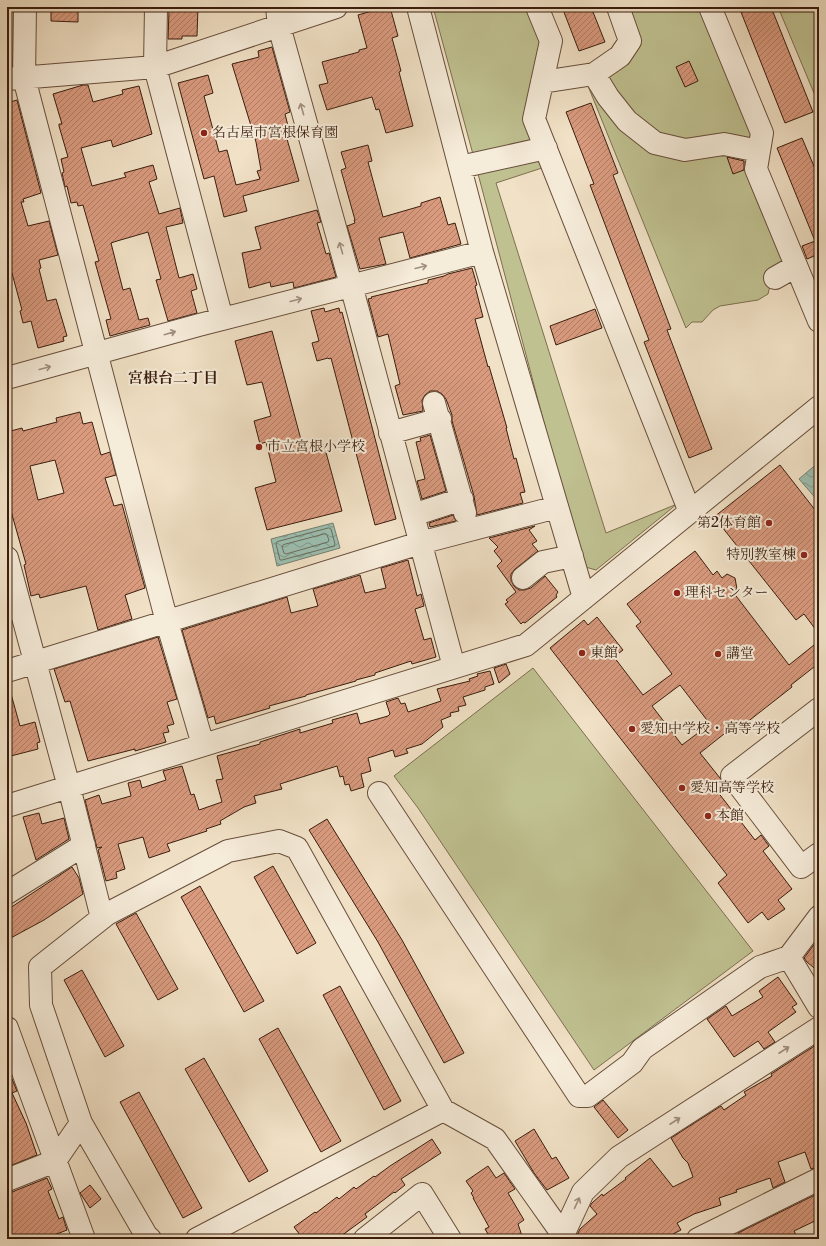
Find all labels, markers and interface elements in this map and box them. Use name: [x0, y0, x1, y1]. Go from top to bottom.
one-way arrow: [298, 103, 305, 116]
place label: 名古屋市宮根保育園: [212, 124, 338, 142]
marker: 名古屋市宮根保育園: [199, 128, 209, 138]
one-way arrow: [337, 242, 344, 255]
one-way arrow: [415, 263, 428, 271]
one-way arrow: [289, 296, 302, 303]
one-way arrow: [163, 329, 176, 336]
one-way arrow: [38, 364, 51, 371]
district label: 宮根台二丁目: [128, 369, 218, 388]
place label: 市立宮根小学校: [267, 438, 365, 456]
marker: 市立宮根小学校: [254, 442, 264, 452]
place label: 第2体育館: [697, 514, 761, 532]
marker: 第2体育館: [764, 518, 774, 528]
place label: 特別教室棟: [726, 546, 796, 564]
marker: 特別教室棟: [799, 550, 809, 560]
place label: 理科センター: [685, 584, 768, 602]
marker: 理科センター: [672, 588, 682, 598]
place label: 東館: [590, 644, 618, 662]
place label: 講堂: [726, 645, 754, 663]
marker: 東館: [577, 648, 587, 658]
marker: 講堂: [713, 649, 723, 659]
place label: 愛知中学校・高等学校: [640, 720, 780, 738]
marker: 愛知中学校・高等学校: [627, 724, 637, 734]
place label: 愛知高等学校: [690, 779, 774, 797]
marker: 愛知高等学校: [677, 783, 687, 793]
place label: 本館: [716, 807, 744, 825]
marker: 本館: [703, 811, 713, 821]
one-way arrow: [779, 1046, 790, 1054]
one-way arrow: [670, 1117, 681, 1125]
one-way arrow: [574, 1198, 581, 1210]

